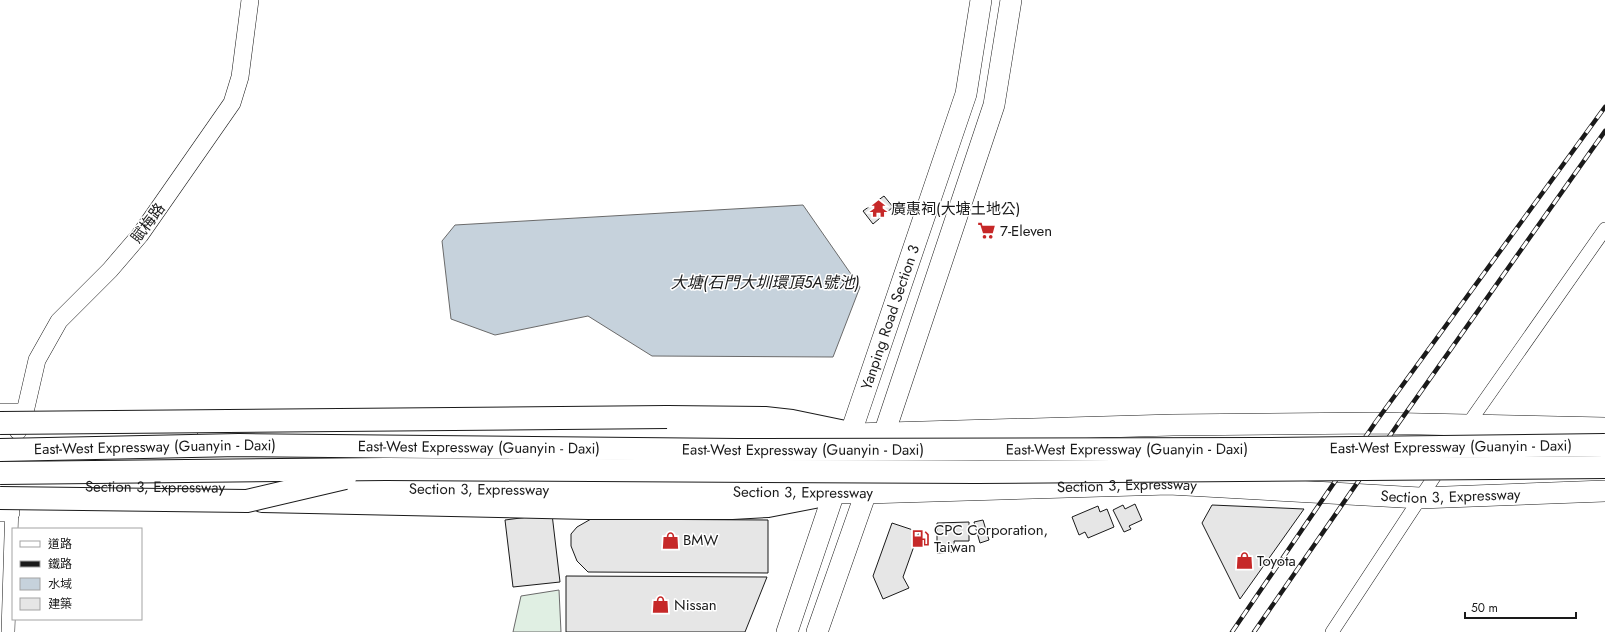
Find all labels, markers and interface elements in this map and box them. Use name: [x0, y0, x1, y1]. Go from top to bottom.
street label: 賦梅路: [126, 198, 170, 248]
place label: 廣惠祠(大塘土地公): [891, 198, 1020, 220]
temple icon: 廣惠祠(大塘土地公): [868, 199, 888, 219]
place label: 7-Eleven: [1000, 220, 1052, 242]
supermarket icon: 7-Eleven: [977, 221, 997, 241]
street label: Yanping Road Section 3: [855, 242, 925, 393]
water label: 大塘(石門大圳環頂5A號池): [671, 271, 859, 294]
street label: East-West Expressway (Guanyin - Daxi): [34, 434, 276, 460]
street label: East-West Expressway (Guanyin - Daxi): [1330, 434, 1572, 459]
street label: East-West Expressway (Guanyin - Daxi): [358, 435, 600, 460]
street label: East-West Expressway (Guanyin - Daxi): [682, 438, 924, 461]
street label: East-West Expressway (Guanyin - Daxi): [1006, 438, 1248, 460]
street label: Section 3, Expressway: [1056, 473, 1198, 498]
street label: Section 3, Expressway: [85, 476, 226, 499]
street label: Section 3, Expressway: [409, 478, 550, 501]
street label: Section 3, Expressway: [733, 481, 874, 504]
street label: Section 3, Expressway: [1380, 483, 1521, 509]
place label: CPC Corporation, Taiwan: [934, 519, 1048, 558]
legend: [12, 528, 142, 620]
place label: BMW: [683, 529, 719, 551]
fuel station icon: CPC Corporation, Taiwan: [911, 529, 931, 549]
shop icon: BMW: [660, 530, 680, 550]
text: 道路: [48, 535, 72, 553]
place label: Toyota: [1257, 550, 1296, 572]
shop icon: Toyota: [1234, 551, 1254, 571]
text: 鐵路: [48, 555, 72, 573]
text: 水域: [48, 575, 72, 593]
place label: Nissan: [674, 594, 717, 616]
scale bar: [1465, 594, 1576, 620]
text: 建築: [48, 595, 72, 613]
shop icon: Nissan: [651, 595, 671, 615]
text: 50 m: [1471, 599, 1498, 617]

